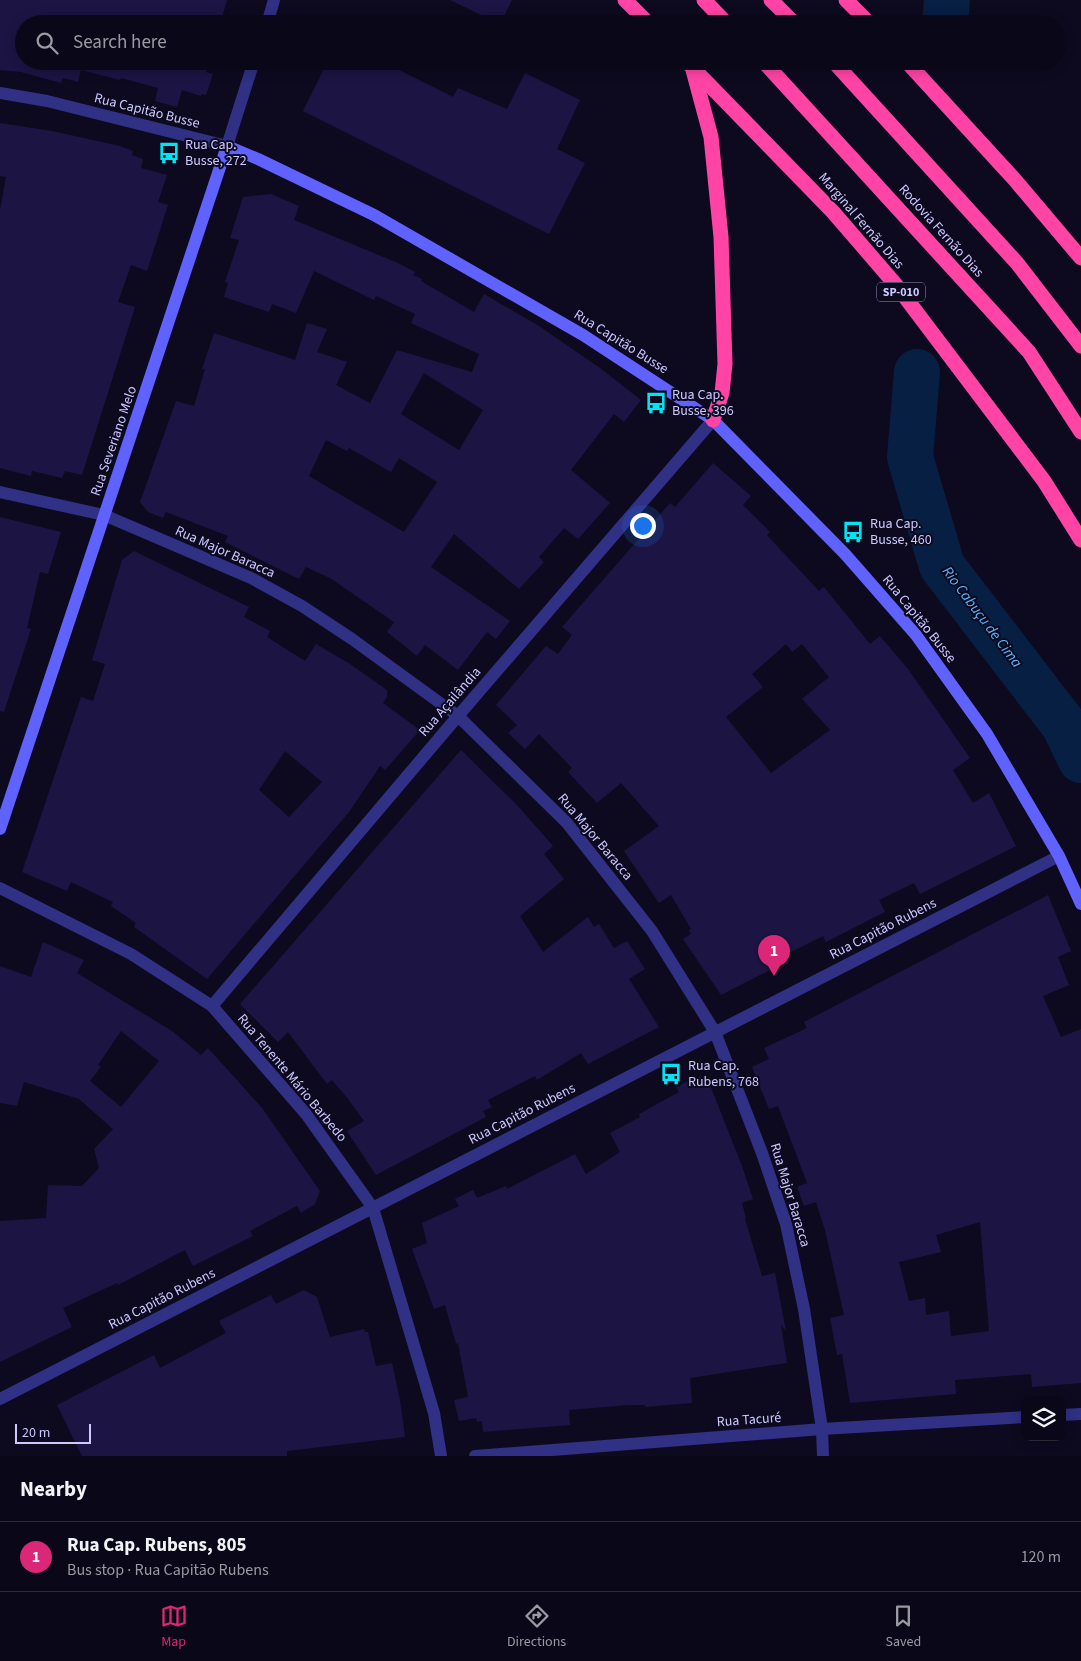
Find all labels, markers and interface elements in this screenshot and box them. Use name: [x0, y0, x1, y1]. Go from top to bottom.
search box: [15, 15, 1066, 70]
icon: search: [33, 29, 61, 57]
text: Search here: [73, 29, 167, 56]
street label: Rua Capitão Busse: [92, 88, 202, 134]
place label: Rua Cap. Busse, 272: [185, 135, 247, 171]
bus stop icon: Rua Cap. Busse, 272: [156, 140, 182, 166]
street label: Marginal Fernão Dias: [813, 168, 909, 274]
street label: Rodovia Fernão Dias: [894, 180, 988, 282]
road number: SP-010: [877, 282, 925, 302]
street label: Rua Capitão Busse: [570, 305, 672, 379]
street label: Rua Severiano Melo: [86, 383, 142, 499]
place label: Rua Cap. Busse, 396: [672, 385, 734, 421]
bus stop icon: Rua Cap. Busse, 396: [643, 390, 669, 416]
your location: [630, 513, 656, 539]
place label: Rua Cap. Busse, 460: [870, 514, 932, 550]
bus stop icon: Rua Cap. Busse, 460: [840, 519, 866, 545]
street label: Rua Major Baracca: [172, 521, 278, 583]
water label: Rio Cabuçu de Cima: [937, 562, 1027, 672]
street label: Rua Capitão Busse: [877, 571, 961, 667]
street label: Rua Açailândia: [414, 663, 486, 741]
street label: Rua Major Baracca: [553, 789, 637, 885]
street label: Rua Capitão Rubens: [826, 893, 940, 965]
pin: 1: [758, 935, 790, 976]
street label: Rua Tenente Mário Barbedo: [232, 1010, 352, 1146]
place label: Rua Cap. Rubens, 768: [688, 1056, 759, 1092]
bus stop icon: Rua Cap. Rubens, 768: [658, 1061, 684, 1087]
street label: Rua Capitão Rubens: [465, 1078, 579, 1150]
street label: Rua Major Baracca: [765, 1141, 815, 1249]
street label: Rua Capitão Rubens: [105, 1263, 219, 1335]
map controls: [1021, 1396, 1066, 1441]
button: layers: [1021, 1396, 1066, 1441]
street label: Rua Tacuré: [716, 1408, 782, 1432]
scale bar: [15, 1421, 91, 1444]
text: 20 m: [22, 1423, 50, 1443]
text: Nearby: [20, 1474, 87, 1504]
text: Rua Cap. Rubens, 805: [67, 1532, 247, 1559]
text: 1: [32, 1546, 40, 1568]
text: 120 m: [1021, 1546, 1061, 1568]
text: Bus stop · Rua Capitão Rubens: [67, 1559, 269, 1581]
tab: Map: [160, 1602, 188, 1652]
tab: Directions: [507, 1602, 566, 1652]
tab: Saved: [886, 1602, 921, 1652]

